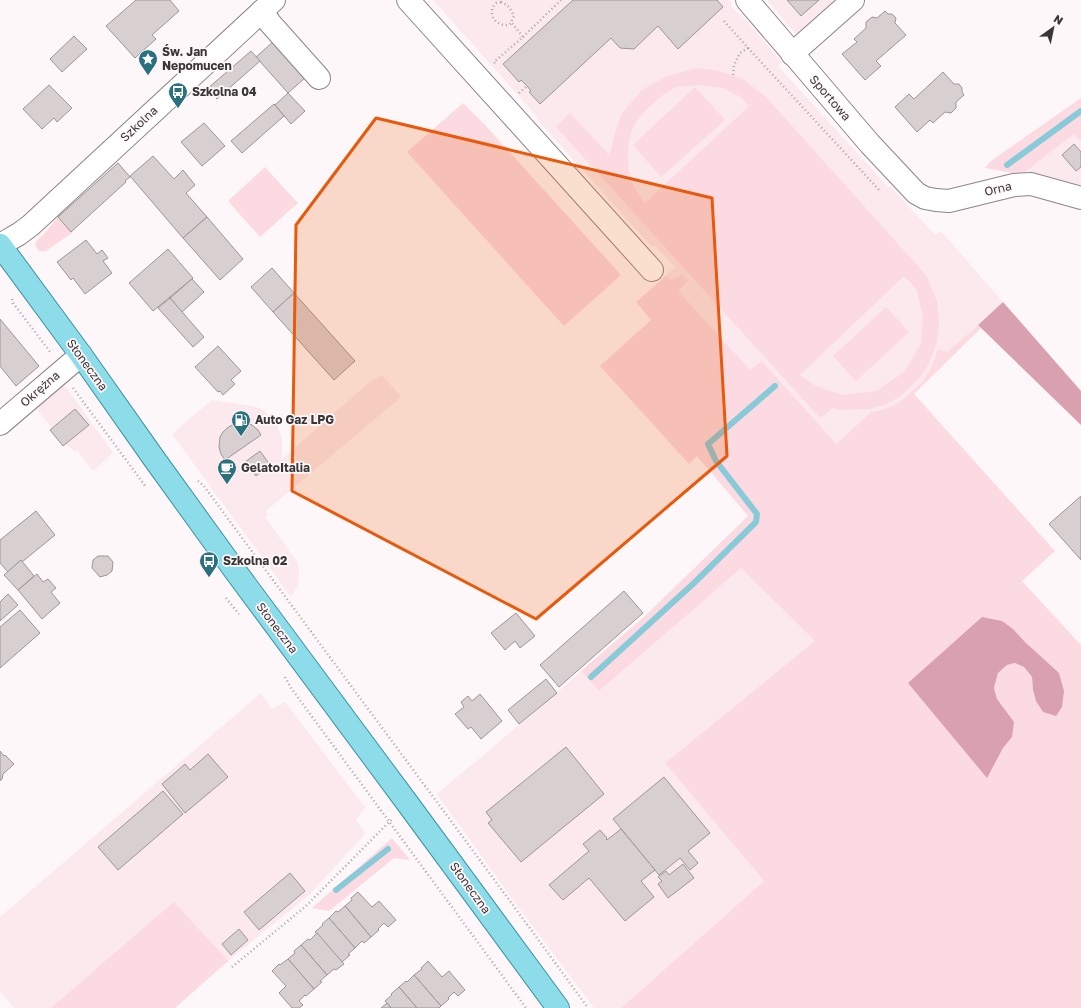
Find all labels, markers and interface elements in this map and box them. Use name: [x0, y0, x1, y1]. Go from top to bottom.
north arrow: [1033, 8, 1073, 48]
text: N: [1052, 11, 1066, 27]
place label: Św. Jan Nepomucen: [162, 44, 232, 73]
place icon: Św. Jan Nepomucen: [137, 48, 159, 76]
street label: Sportowa: [807, 72, 854, 123]
bus stop icon: Szkolna 04: [167, 81, 189, 109]
place label: Szkolna 04: [192, 84, 257, 99]
street label: Szkolna: [117, 103, 160, 145]
street label: Orna: [983, 178, 1013, 199]
street label: Słoneczna: [64, 336, 111, 393]
street label: Okrężna: [17, 367, 63, 410]
fuel station icon: Auto Gaz LPG: [230, 409, 252, 437]
place label: Auto Gaz LPG: [255, 412, 334, 427]
cafe icon: GelatoItalia: [216, 457, 238, 485]
place label: GelatoItalia: [241, 460, 310, 475]
bus stop icon: Szkolna 02: [198, 550, 220, 578]
place label: Szkolna 02: [223, 553, 287, 568]
street label: Słoneczna: [253, 599, 301, 656]
street label: Słoneczna: [447, 859, 494, 916]

